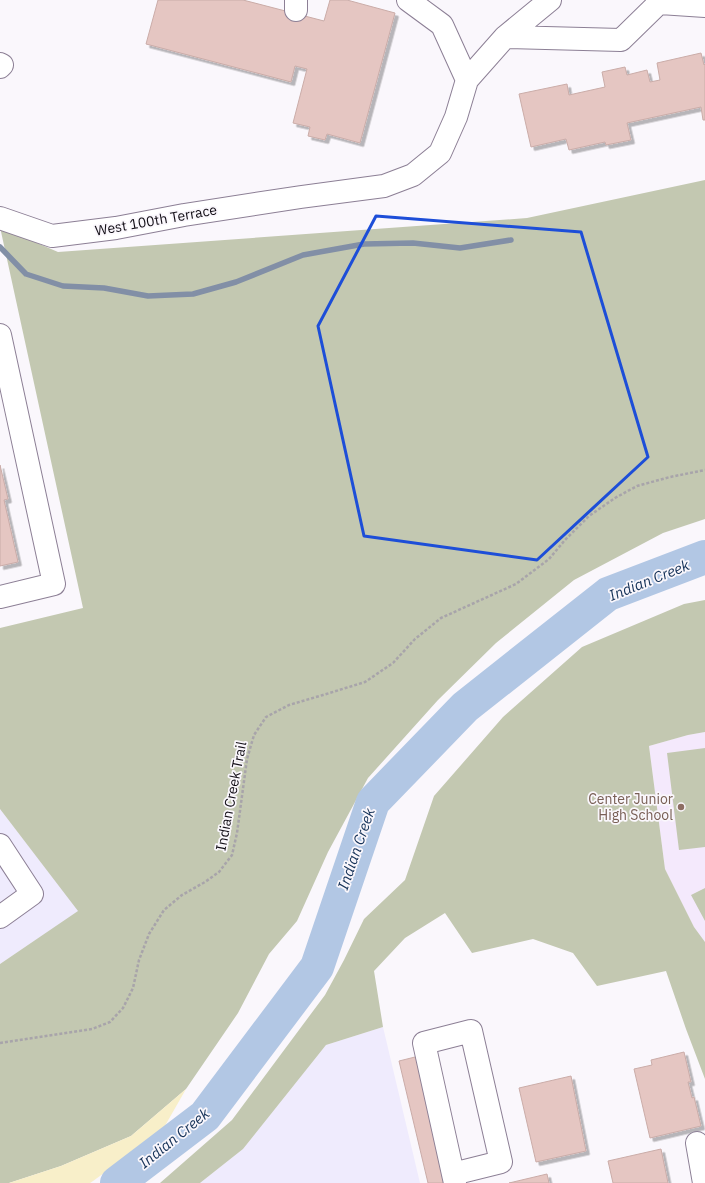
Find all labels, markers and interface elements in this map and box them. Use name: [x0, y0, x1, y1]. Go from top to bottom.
street label: West 100th Terrace: [94, 200, 219, 240]
water label: Indian Creek: [606, 555, 692, 605]
street label: Indian Creek Trail: [212, 740, 250, 852]
place label: Center Junior High School: [588, 790, 673, 824]
marker: Center Junior High School: [676, 802, 686, 812]
water label: Indian Creek: [333, 805, 379, 892]
water label: Indian Creek: [135, 1104, 213, 1172]

